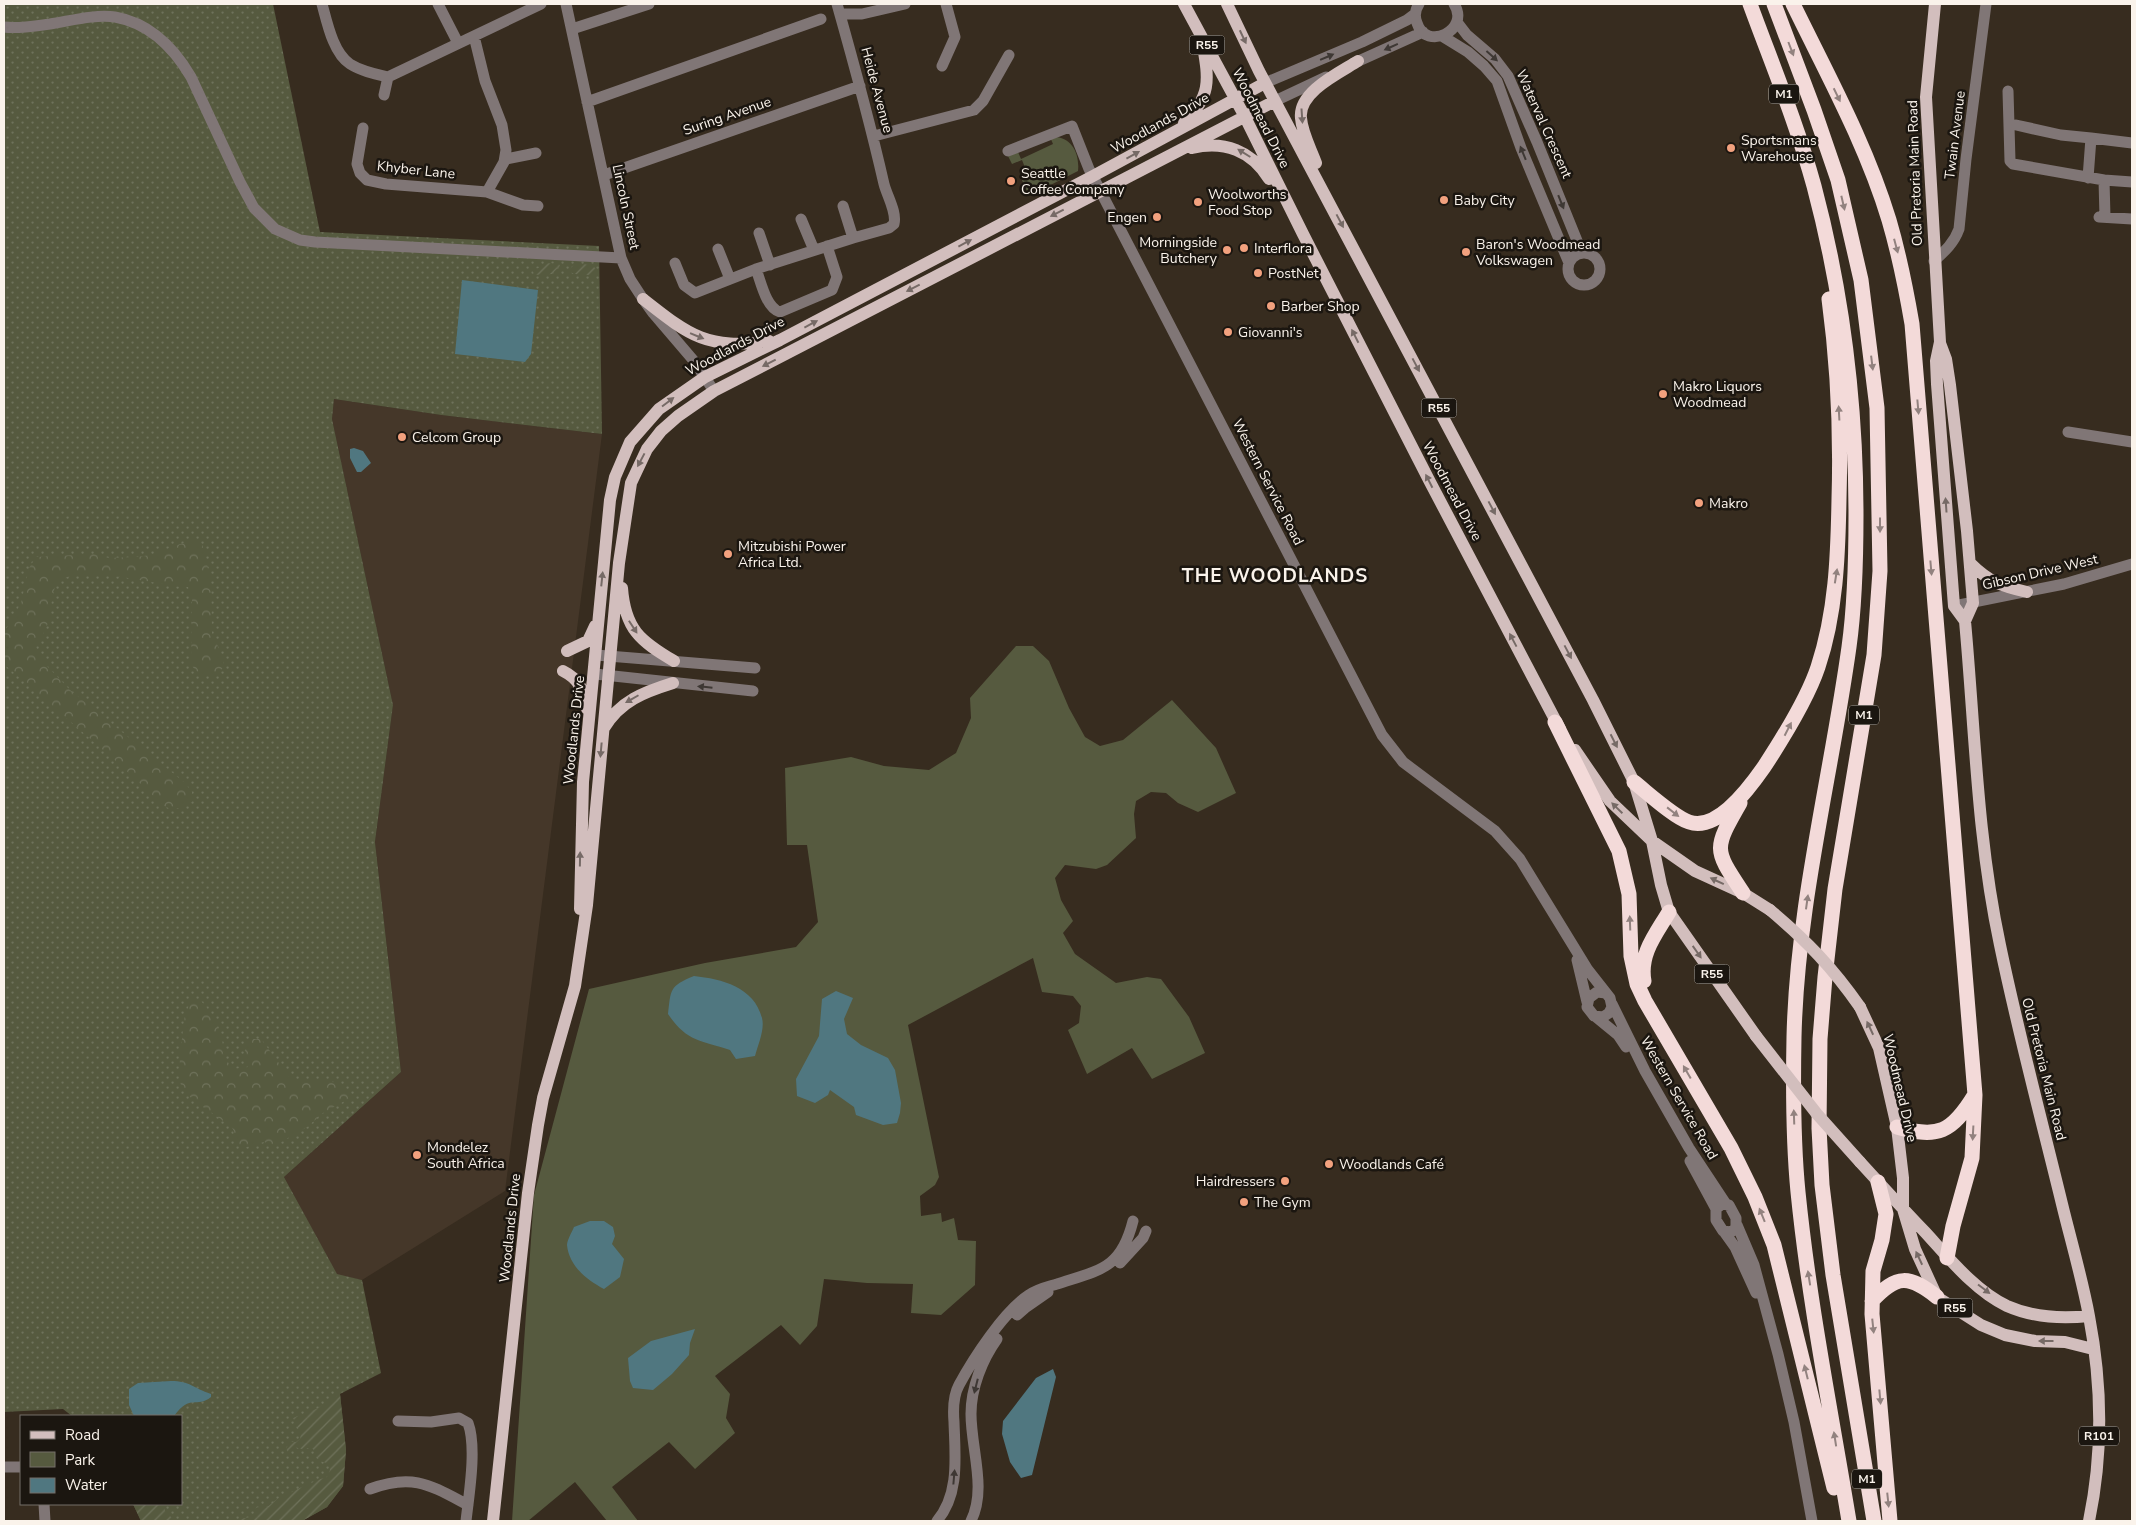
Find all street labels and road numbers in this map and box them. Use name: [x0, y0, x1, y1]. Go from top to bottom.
road number: R55: [1190, 36, 1224, 54]
street label: Heide Avenue: [856, 45, 898, 135]
street label: Woodmead Drive: [1228, 65, 1294, 171]
street label: Waterval Crescent: [1511, 67, 1577, 181]
road number: M1: [1769, 85, 1799, 104]
street label: Woodlands Drive: [1107, 88, 1213, 158]
street label: Twain Avenue: [1940, 90, 1970, 180]
street label: Suring Avenue: [680, 92, 774, 140]
street label: Old Pretoria Main Road: [1903, 100, 1927, 246]
street label: Khyber Lane: [376, 156, 456, 184]
street label: Lincoln Street: [608, 163, 644, 252]
street label: Woodlands Drive: [682, 312, 788, 380]
road number: R55: [1422, 398, 1456, 418]
street label: Western Service Road: [1228, 416, 1308, 548]
street label: Woodmead Drive: [1418, 438, 1486, 544]
street label: Gibson Drive West: [1980, 549, 2100, 595]
street label: Woodlands Drive: [559, 675, 589, 785]
road number: M1: [1849, 706, 1879, 724]
road number: R55: [1694, 964, 1730, 984]
street label: Old Pretoria Main Road: [2017, 996, 2071, 1142]
street label: Woodmead Drive: [1878, 1032, 1922, 1144]
street label: Western Service Road: [1636, 1033, 1722, 1163]
street label: Woodlands Drive: [495, 1173, 525, 1283]
road number: R55: [1938, 1299, 1972, 1318]
road number: R101: [2079, 1426, 2119, 1445]
road number: M1: [1852, 1470, 1882, 1488]

